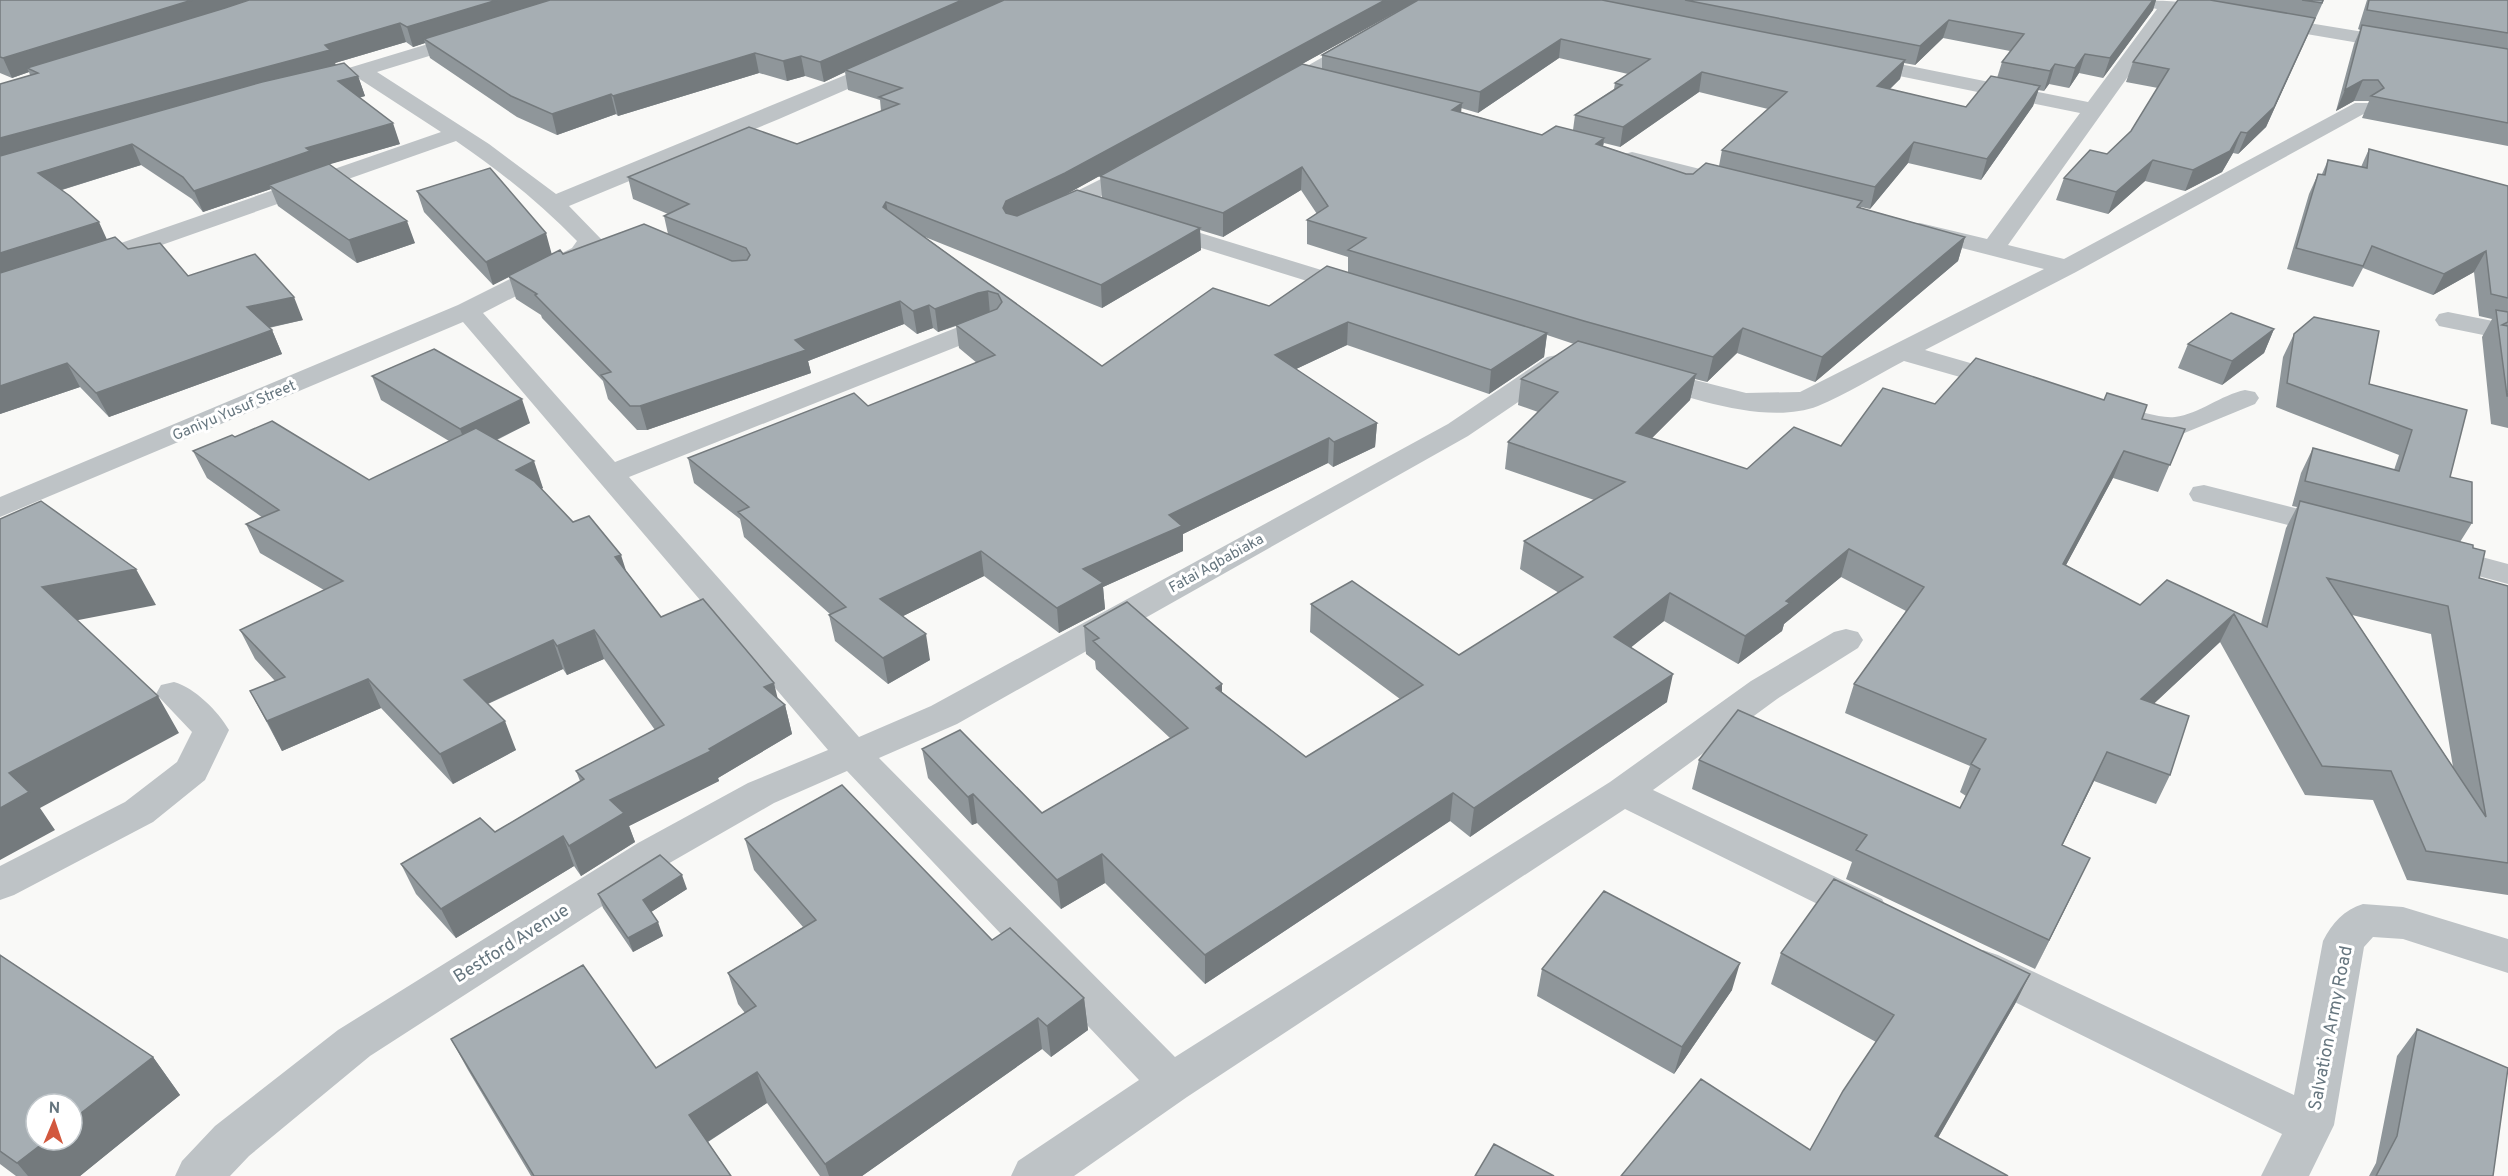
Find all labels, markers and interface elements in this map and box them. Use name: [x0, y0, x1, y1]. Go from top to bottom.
street label: Ganiyu Yusuf Street: [170, 377, 299, 446]
street label: Fatai Agbabiaka: [1166, 530, 1268, 598]
street label: Bestford Avenue: [450, 899, 574, 989]
street label: Salvation Army Road: [2304, 944, 2359, 1113]
north arrow: [24, 1092, 84, 1152]
text: N: [48, 1099, 61, 1119]

